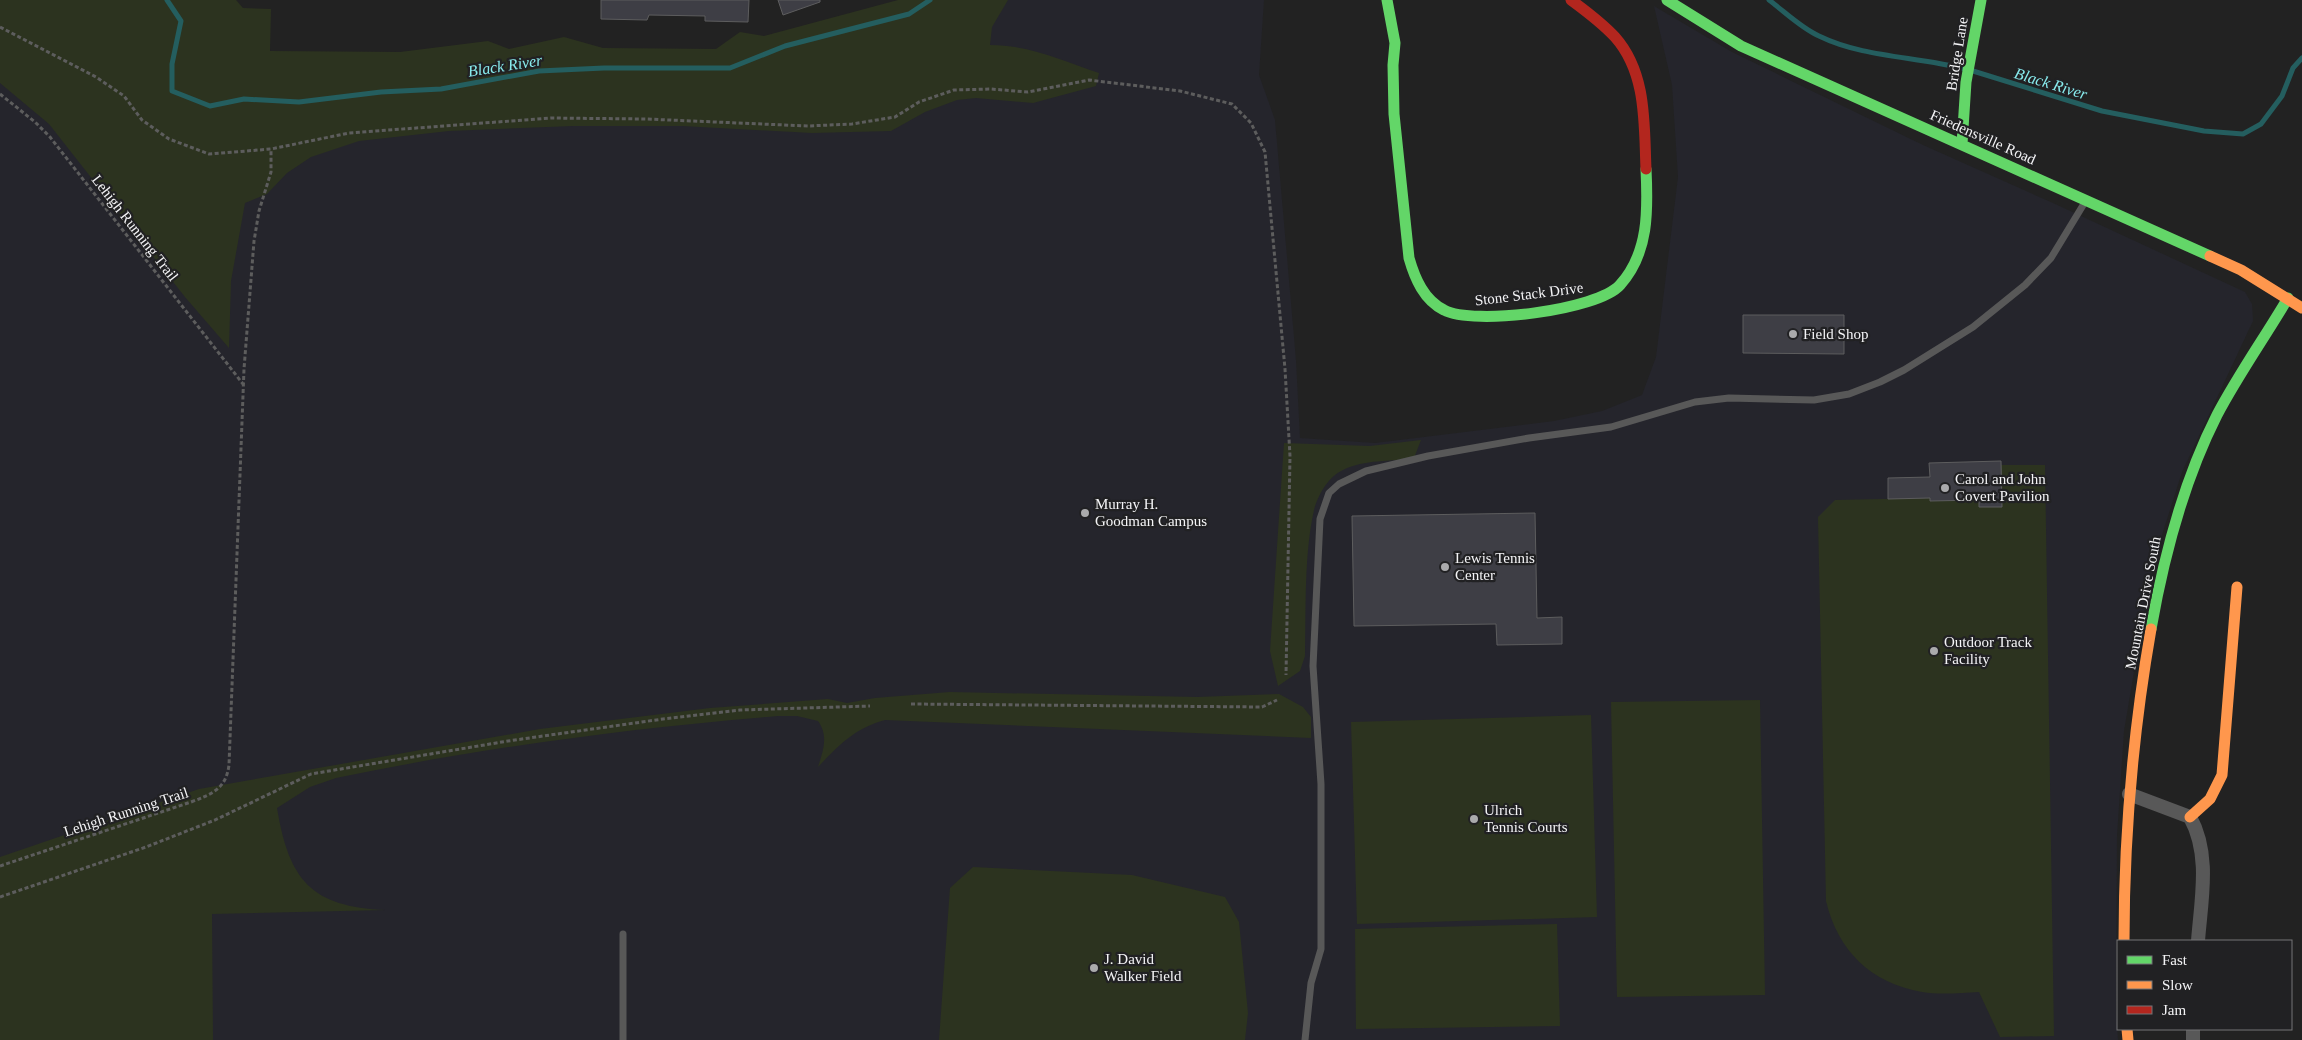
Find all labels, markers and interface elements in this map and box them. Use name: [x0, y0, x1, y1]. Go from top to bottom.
street label: Bridge Lane: [1943, 16, 1971, 92]
water label: Black River: [467, 51, 544, 80]
water label: Black River: [2012, 64, 2090, 103]
street label: Friedensville Road: [1928, 107, 2039, 168]
street label: Lehigh Running Trail: [89, 172, 181, 284]
street label: Stone Stack Drive: [1474, 279, 1584, 309]
place label: Field Shop: [1803, 326, 1868, 342]
marker: Field Shop: [1787, 328, 1799, 340]
place label: Carol and John Covert Pavilion: [1955, 471, 2050, 504]
marker: Carol and John Covert Pavilion: [1939, 482, 1951, 494]
place label: Murray H. Goodman Campus: [1095, 496, 1207, 529]
marker: Murray H. Goodman Campus: [1079, 507, 1091, 519]
street label: Mountain Drive South: [2122, 535, 2164, 671]
place label: Lewis Tennis Center: [1455, 550, 1535, 583]
marker: Lewis Tennis Center: [1439, 561, 1451, 573]
place label: Outdoor Track Facility: [1944, 634, 2032, 667]
marker: Outdoor Track Facility: [1928, 645, 1940, 657]
street label: Lehigh Running Trail: [62, 784, 190, 840]
place label: Ulrich Tennis Courts: [1484, 802, 1568, 835]
marker: Ulrich Tennis Courts: [1468, 813, 1480, 825]
legend: [2117, 940, 2292, 1030]
place label: J. David Walker Field: [1104, 951, 1182, 984]
text: Fast: [2162, 952, 2188, 968]
marker: J. David Walker Field: [1088, 962, 1100, 974]
text: Slow: [2162, 977, 2193, 993]
text: Jam: [2162, 1002, 2186, 1018]

